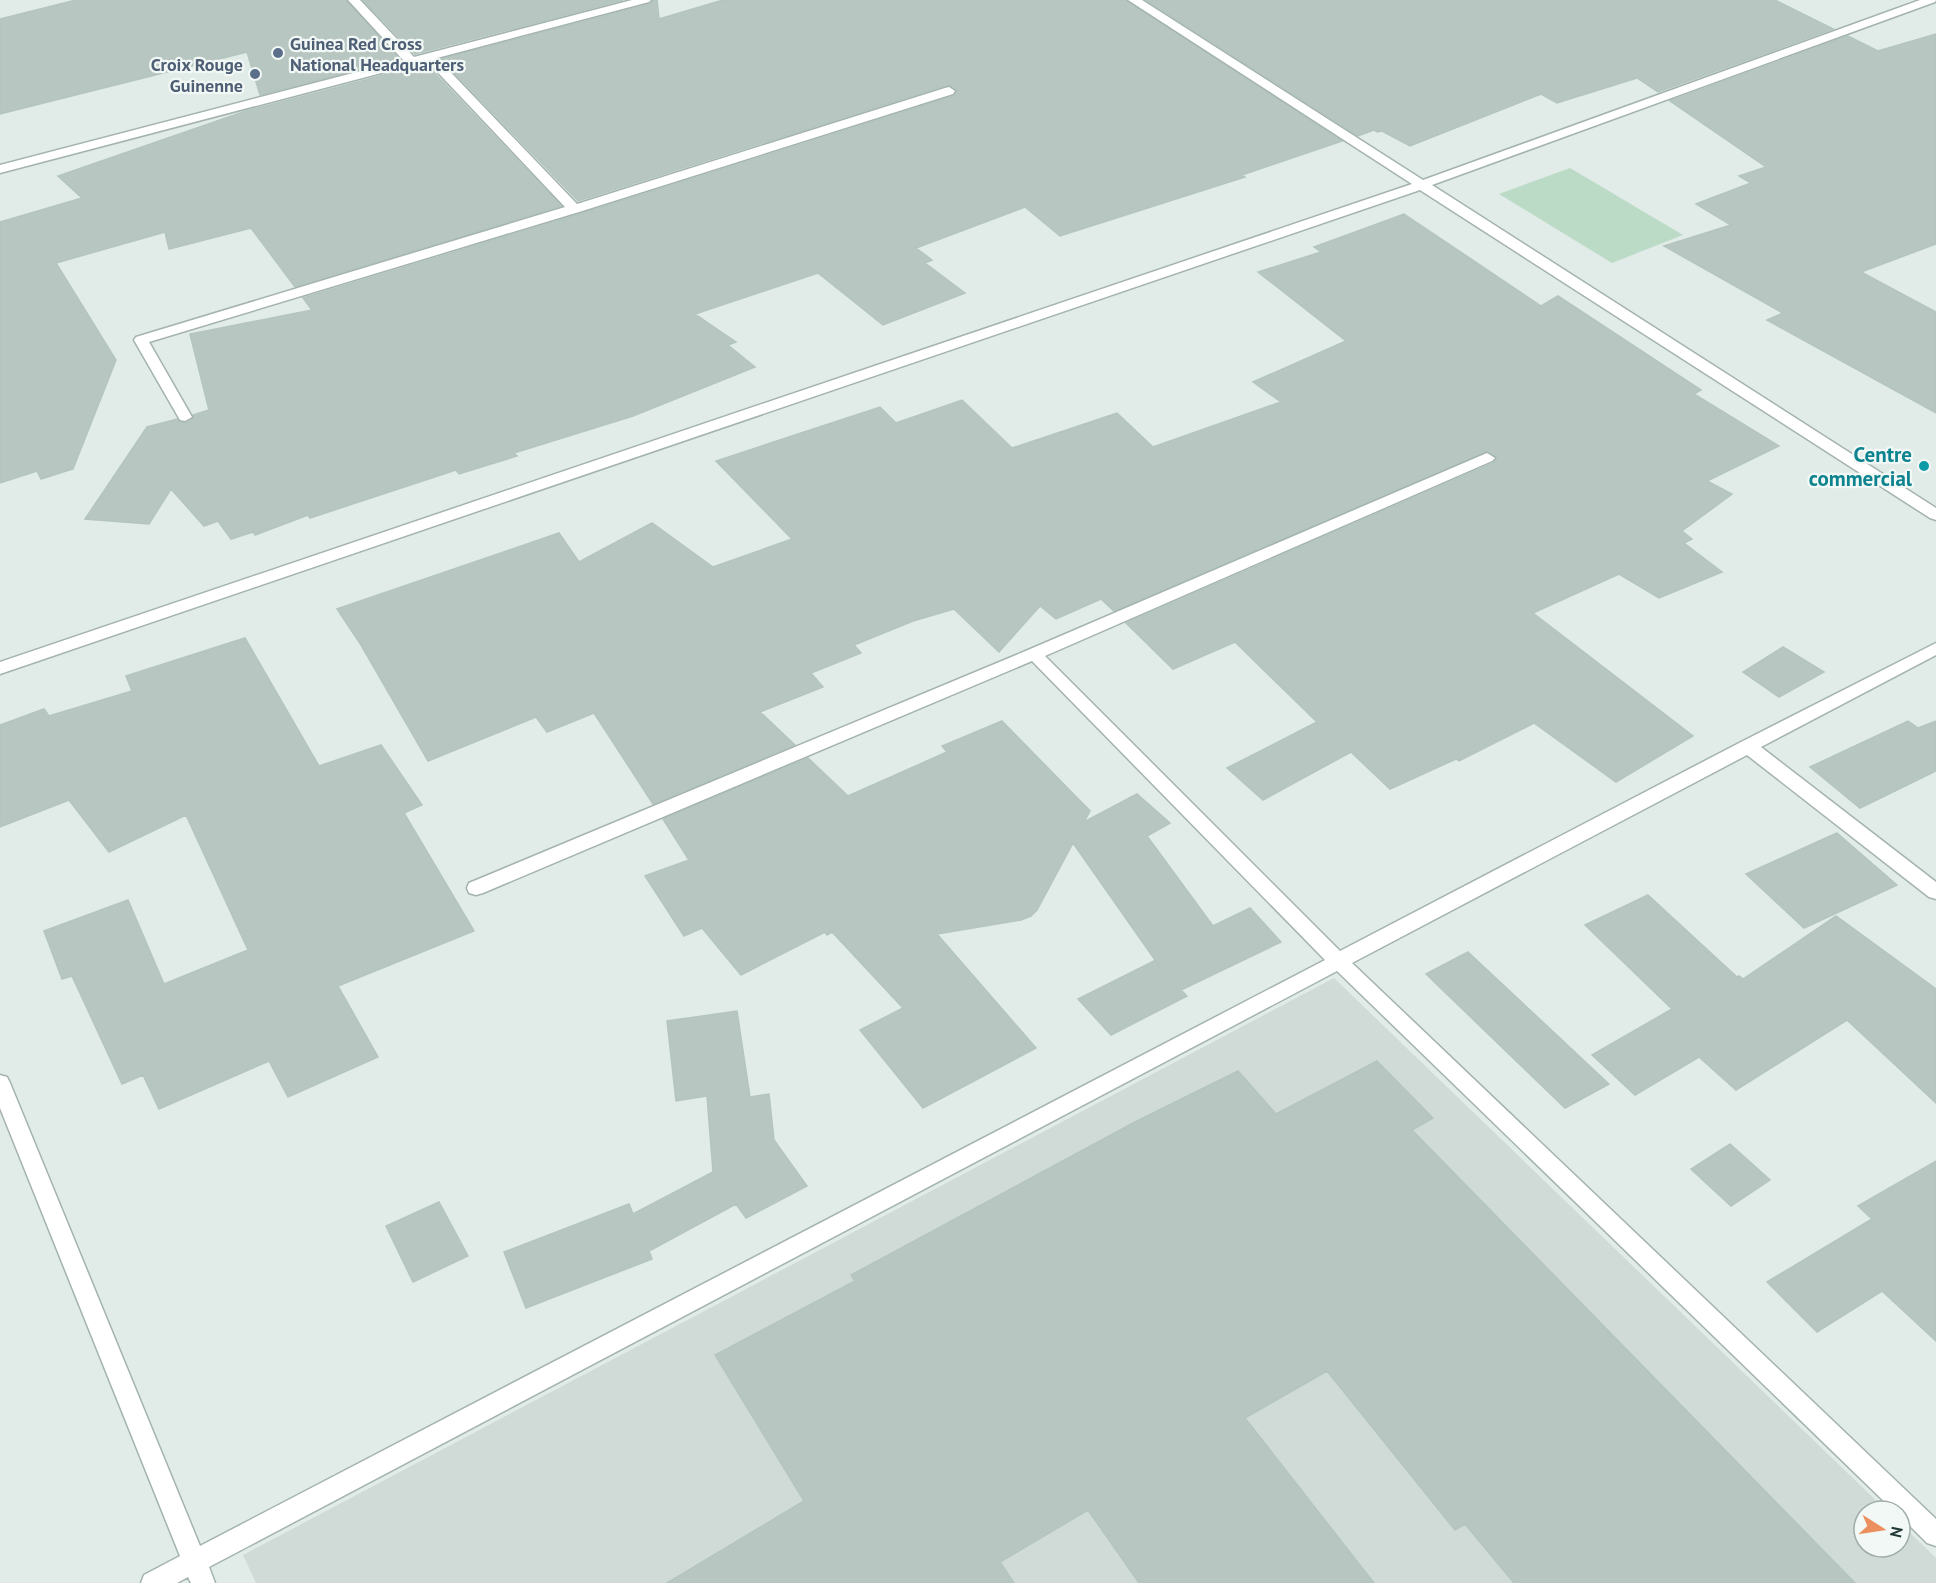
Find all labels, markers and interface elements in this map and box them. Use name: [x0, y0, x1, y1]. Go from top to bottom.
place label: Guinea Red Cross National Headquarters: [290, 32, 464, 76]
marker: Guinea Red Cross National Headquarters: [271, 46, 285, 60]
place label: Croix Rouge Guinenne: [151, 53, 243, 97]
marker: Croix Rouge Guinenne: [248, 67, 262, 81]
place label: Centre commercial: [1809, 441, 1913, 492]
marker: Centre commercial: [1917, 459, 1931, 473]
north arrow: [1852, 1499, 1912, 1559]
text: N: [1886, 1525, 1908, 1539]

